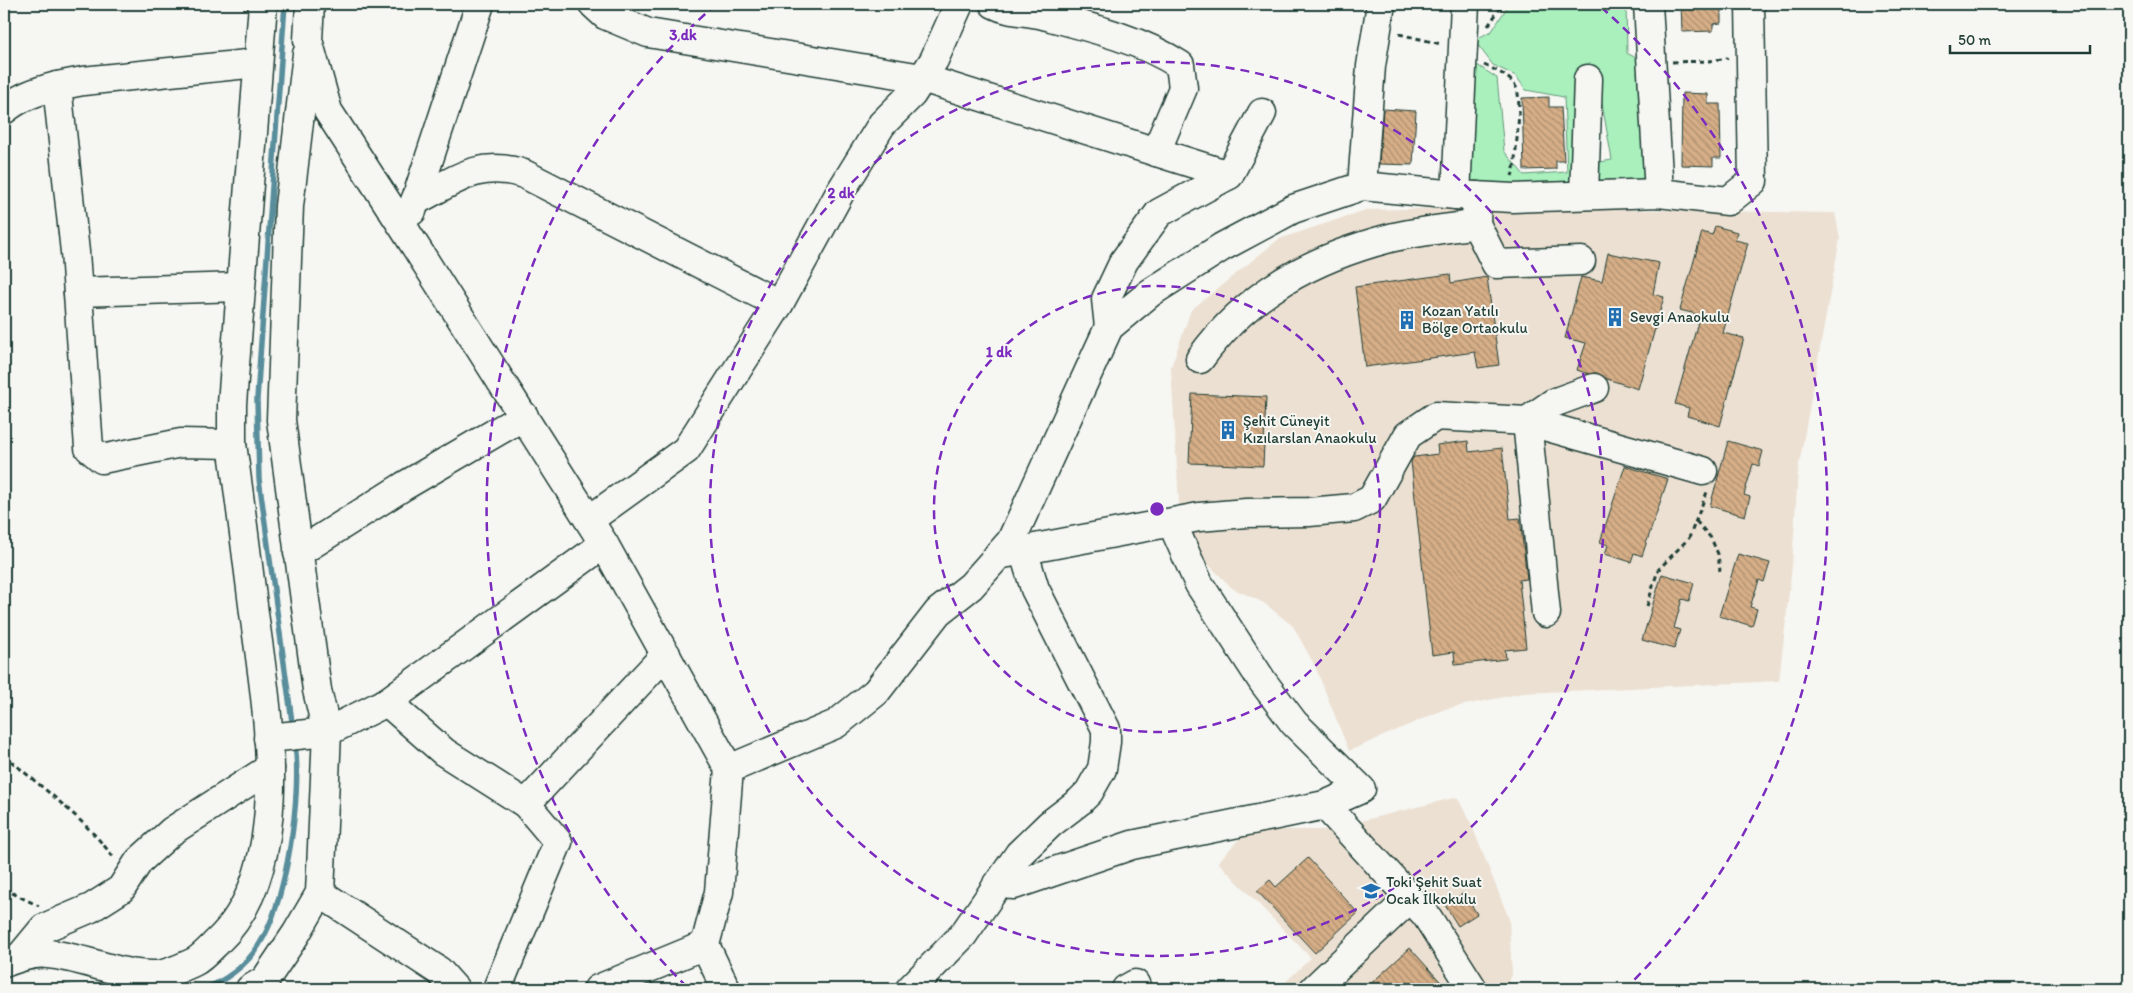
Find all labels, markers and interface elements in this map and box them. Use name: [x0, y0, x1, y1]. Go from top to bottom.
scale bar: [1950, 22, 2090, 54]
text: 3 dk: [669, 26, 697, 44]
text: 50 m: [1958, 31, 1991, 49]
text: 2 dk: [827, 184, 855, 202]
place label: Kozan Yatılı Bölge Ortaokulu: [1422, 302, 1528, 337]
building icon: Sevgi Anaokulu: [1604, 306, 1626, 328]
place label: Sevgi Anaokulu: [1630, 308, 1730, 326]
building icon: Kozan Yatılı Bölge Ortaokulu: [1396, 309, 1418, 331]
text: 1 dk: [986, 343, 1012, 361]
place label: Şehit Cüneyit Kızılarslan Anaokulu: [1243, 412, 1377, 447]
building icon: Şehit Cüneyit Kızılarslan Anaokulu: [1217, 419, 1239, 441]
centre of rings: [1148, 500, 1166, 518]
place label: Toki Şehit Suat Ocak İlkokulu: [1386, 873, 1482, 908]
school or university icon: Toki Şehit Suat Ocak İlkokulu: [1360, 880, 1382, 902]

